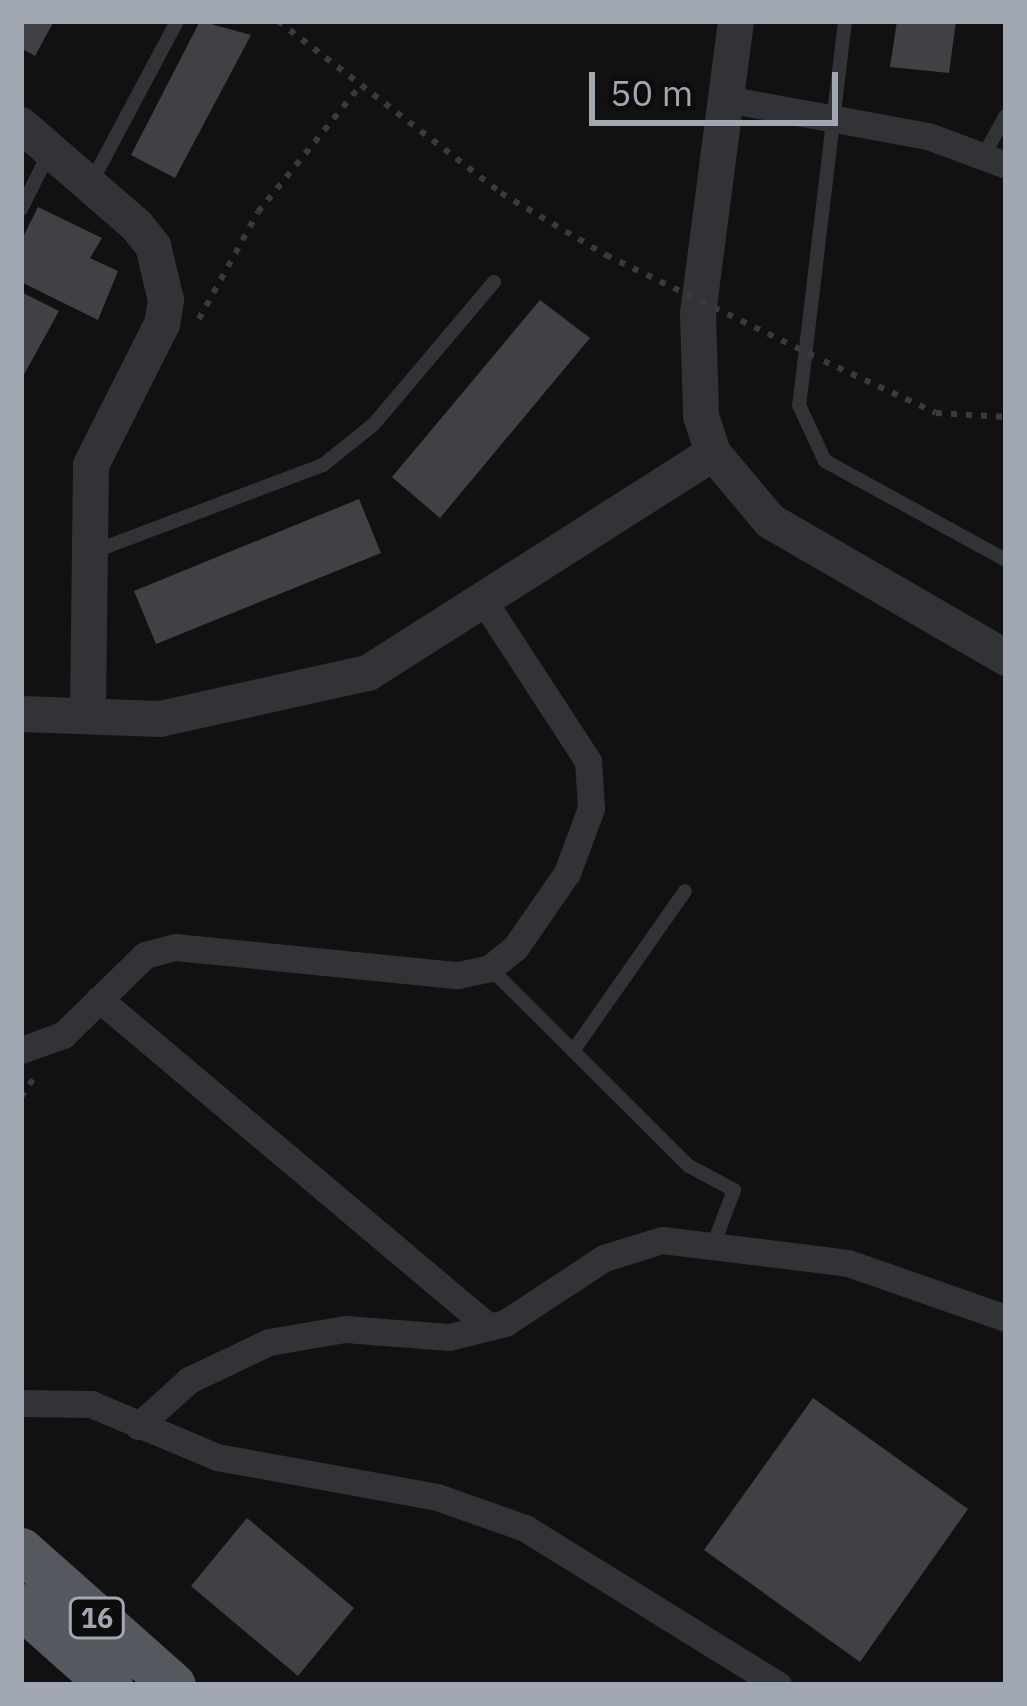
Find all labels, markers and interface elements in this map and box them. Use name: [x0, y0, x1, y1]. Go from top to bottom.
scale bar: [595, 48, 844, 122]
text: 50 m: [610, 69, 693, 116]
road number: 16: [67, 1597, 127, 1639]

